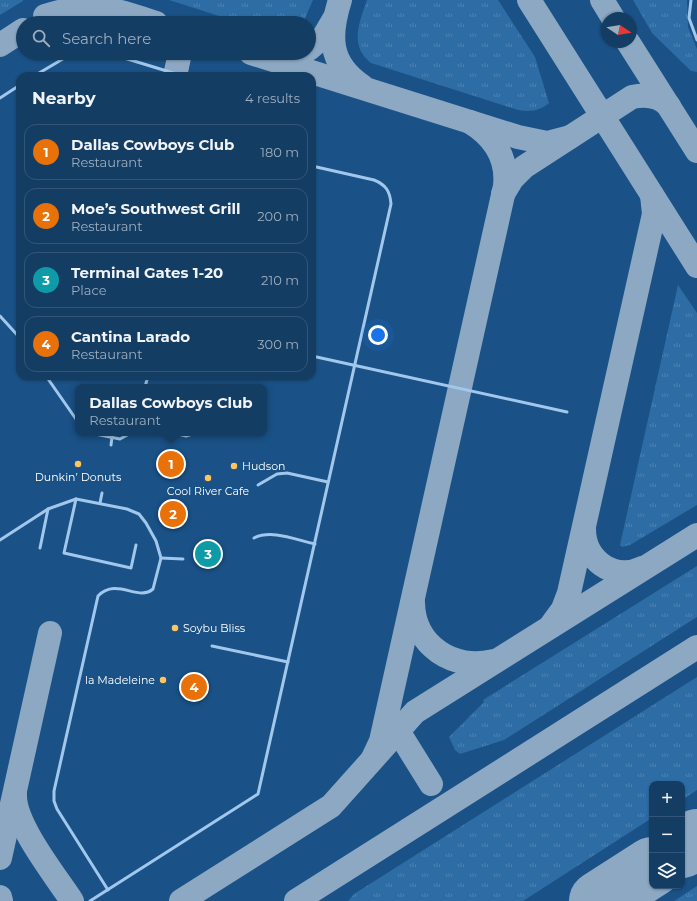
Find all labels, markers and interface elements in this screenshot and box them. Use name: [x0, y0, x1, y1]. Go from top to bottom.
north arrow: [601, 12, 637, 48]
search box: [16, 16, 316, 60]
icon: search: [30, 27, 52, 49]
text: Search here: [62, 29, 151, 48]
text: Nearby: [32, 88, 96, 108]
text: 4 results: [245, 90, 300, 106]
text: Dallas Cowboys Club: [71, 135, 234, 154]
text: 1: [43, 144, 49, 160]
text: 180 m: [260, 144, 299, 160]
text: Restaurant: [71, 154, 142, 170]
text: Moe’s Southwest Grill: [71, 199, 241, 218]
text: 2: [42, 208, 50, 224]
text: 200 m: [257, 208, 299, 224]
text: Restaurant: [71, 218, 142, 234]
text: Terminal Gates 1-20: [71, 263, 223, 282]
text: 3: [42, 272, 50, 288]
text: 210 m: [261, 272, 299, 288]
text: Place: [71, 282, 107, 298]
your location: [368, 325, 388, 345]
text: Cantina Larado: [71, 327, 190, 346]
text: 4: [42, 336, 50, 352]
text: 300 m: [257, 336, 299, 352]
text: Restaurant: [71, 346, 142, 362]
popup: [75, 384, 267, 436]
text: Dallas Cowboys Club: [89, 393, 253, 412]
text: Restaurant: [89, 412, 161, 428]
pin: 1: [158, 449, 184, 479]
marker: Dunkin’ Donuts: [73, 459, 83, 469]
place label: Hudson: [242, 459, 286, 473]
marker: Hudson: [229, 461, 239, 471]
place label: Dunkin’ Donuts: [35, 470, 122, 484]
marker: Cool River Cafe: [203, 473, 213, 483]
place label: Cool River Cafe: [167, 484, 250, 498]
pin: 2: [160, 499, 186, 529]
pin: 3: [195, 539, 221, 569]
place label: Soybu Bliss: [183, 621, 246, 635]
marker: Soybu Bliss: [170, 623, 180, 633]
pin: 4: [181, 672, 207, 702]
place label: la Madeleine: [85, 673, 155, 687]
marker: la Madeleine: [158, 675, 168, 685]
map controls: [649, 781, 685, 889]
button: +: [649, 781, 685, 817]
button: −: [649, 817, 685, 853]
button: layers: [649, 853, 685, 889]

